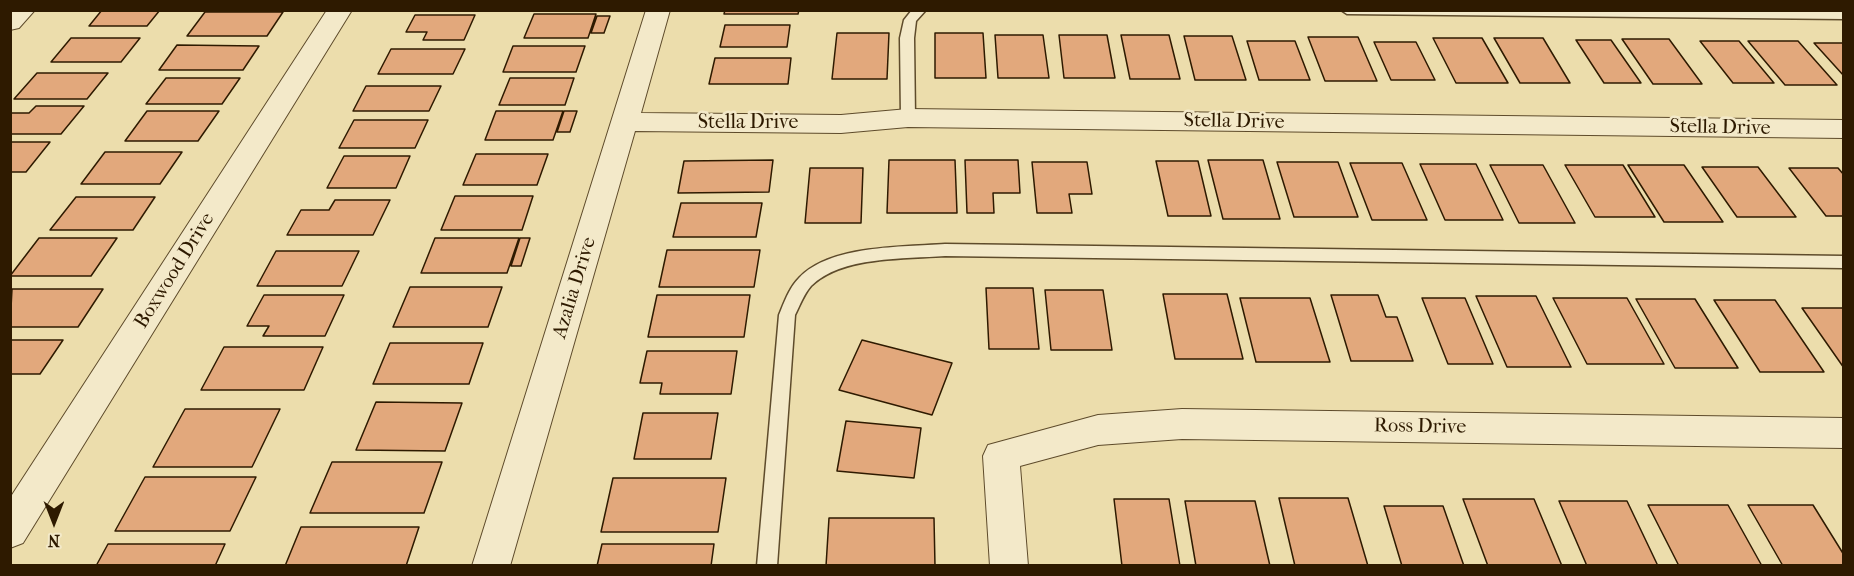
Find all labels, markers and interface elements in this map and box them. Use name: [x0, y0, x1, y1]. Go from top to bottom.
street label: Stella Drive: [1183, 109, 1285, 135]
street label: Stella Drive: [698, 111, 798, 135]
street label: Stella Drive: [1669, 115, 1771, 141]
street label: Boxwood Drive: [130, 209, 220, 333]
street label: Azalia Drive: [548, 234, 602, 342]
street label: Ross Drive: [1374, 414, 1466, 440]
north arrow: [24, 492, 84, 552]
text: N: [48, 531, 60, 550]

